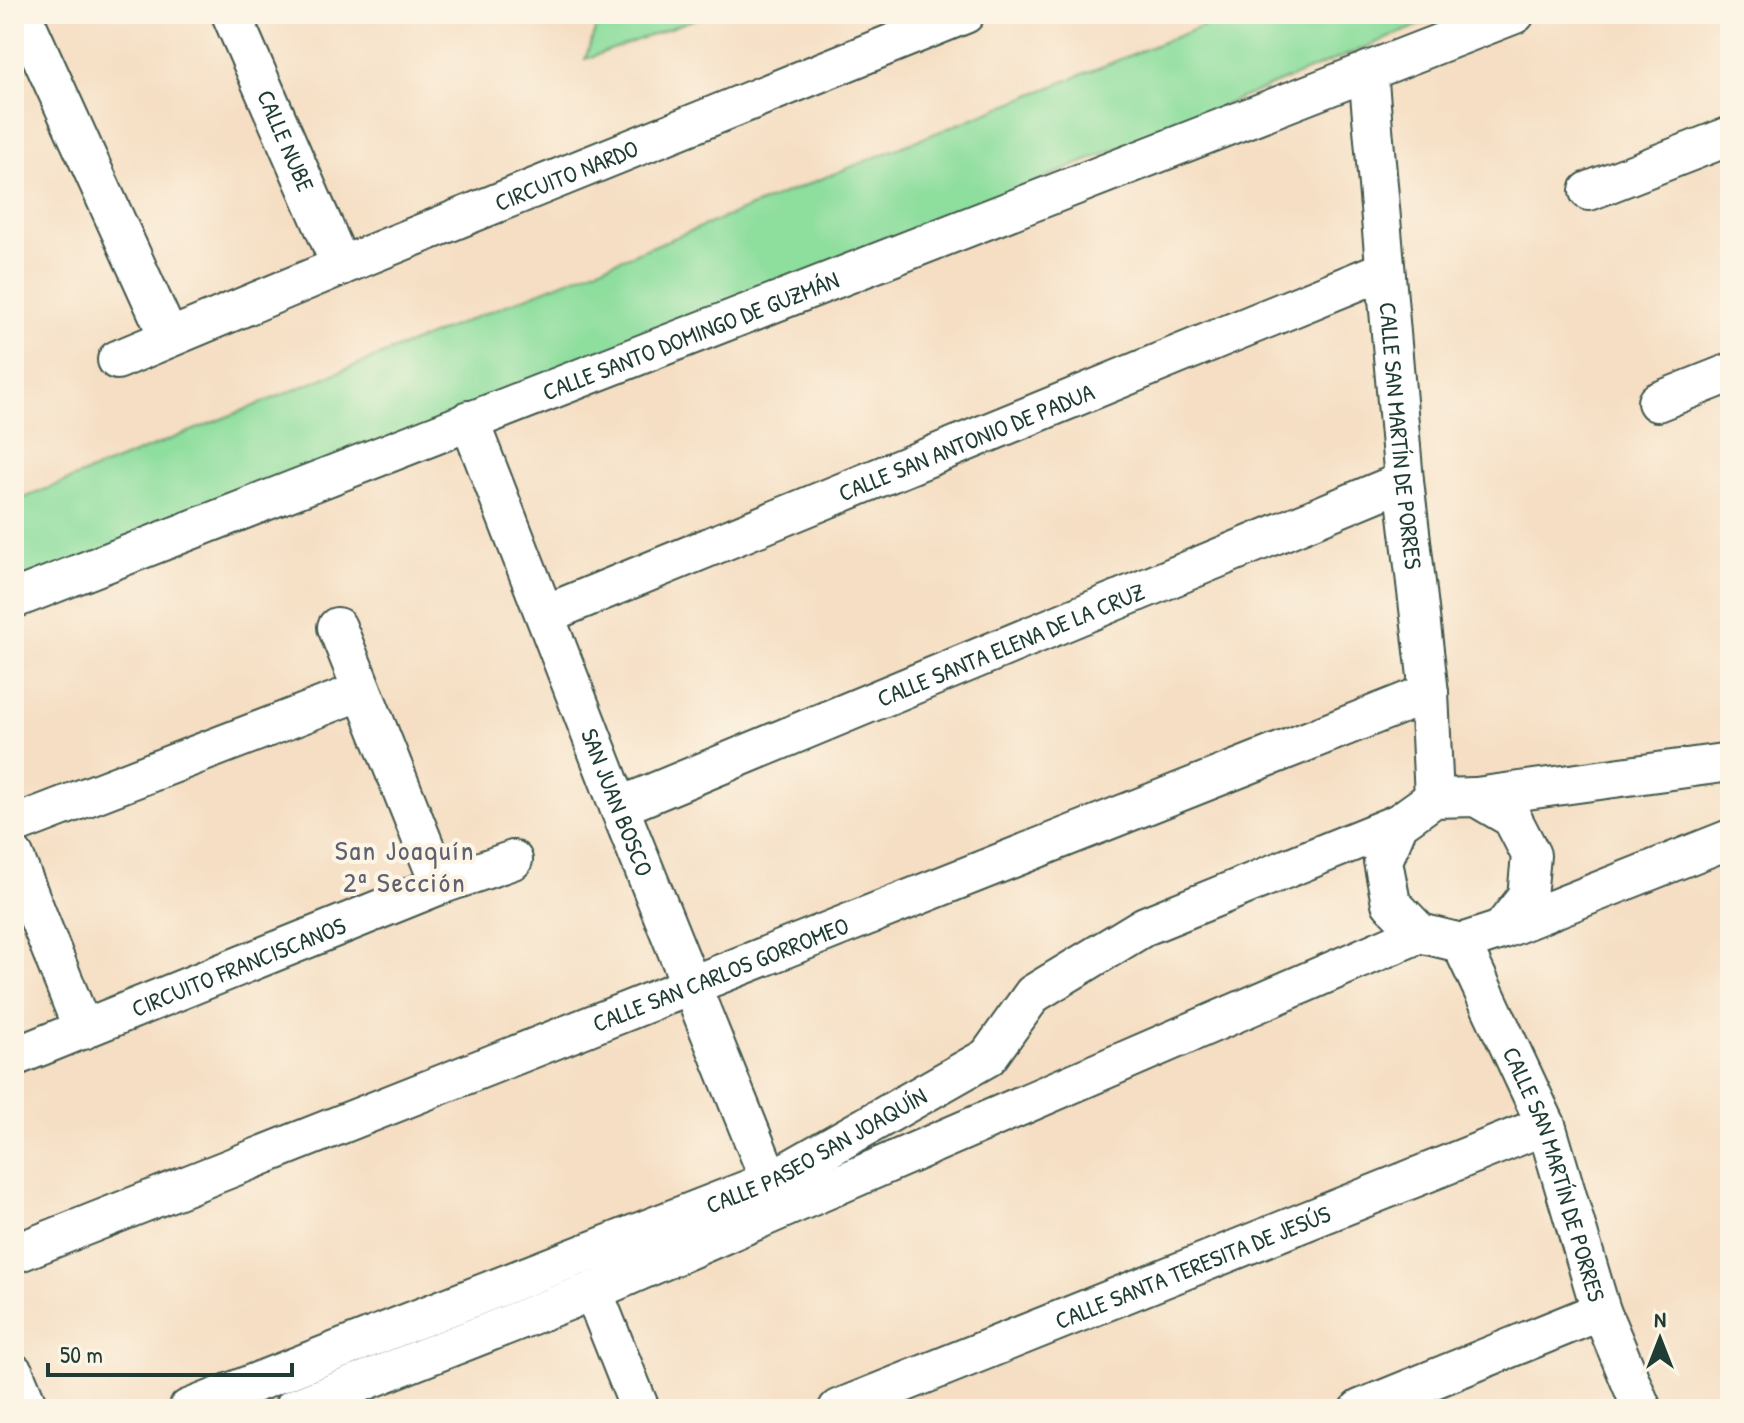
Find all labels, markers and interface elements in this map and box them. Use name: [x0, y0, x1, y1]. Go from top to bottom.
street label: CALLE NUBE: [250, 85, 323, 197]
street label: CIRCUITO NARDO: [490, 132, 643, 218]
street label: CALLE SANTO DOMINGO DE GUZMÁN: [538, 263, 843, 408]
street label: CALLE SAN MARTÍN DE PORRES: [1372, 301, 1430, 571]
street label: CALLE SAN ANTONIO DE PADUA: [833, 375, 1099, 508]
street label: CALLE SANTA ELENA DE LA CRUZ: [872, 575, 1149, 714]
street label: SAN JUAN BOSCO: [574, 724, 661, 881]
district label: San Joaquín 2ª Sección: [335, 831, 475, 901]
street label: CIRCUITO FRANCISCANOS: [127, 909, 350, 1024]
street label: CALLE SAN CARLOS GORROMEO: [588, 909, 853, 1039]
street label: CALLE SAN MARTÍN DE PORRES: [1496, 1041, 1613, 1305]
street label: CALLE PASEO SAN JOAQUÍN: [701, 1079, 932, 1221]
street label: CALLE SANTA TERESITA DE JESÚS: [1050, 1197, 1335, 1336]
north arrow: [1620, 1299, 1700, 1379]
text: N: [1654, 1304, 1666, 1334]
scale bar: [48, 1327, 292, 1377]
text: 50 m: [60, 1338, 103, 1370]

